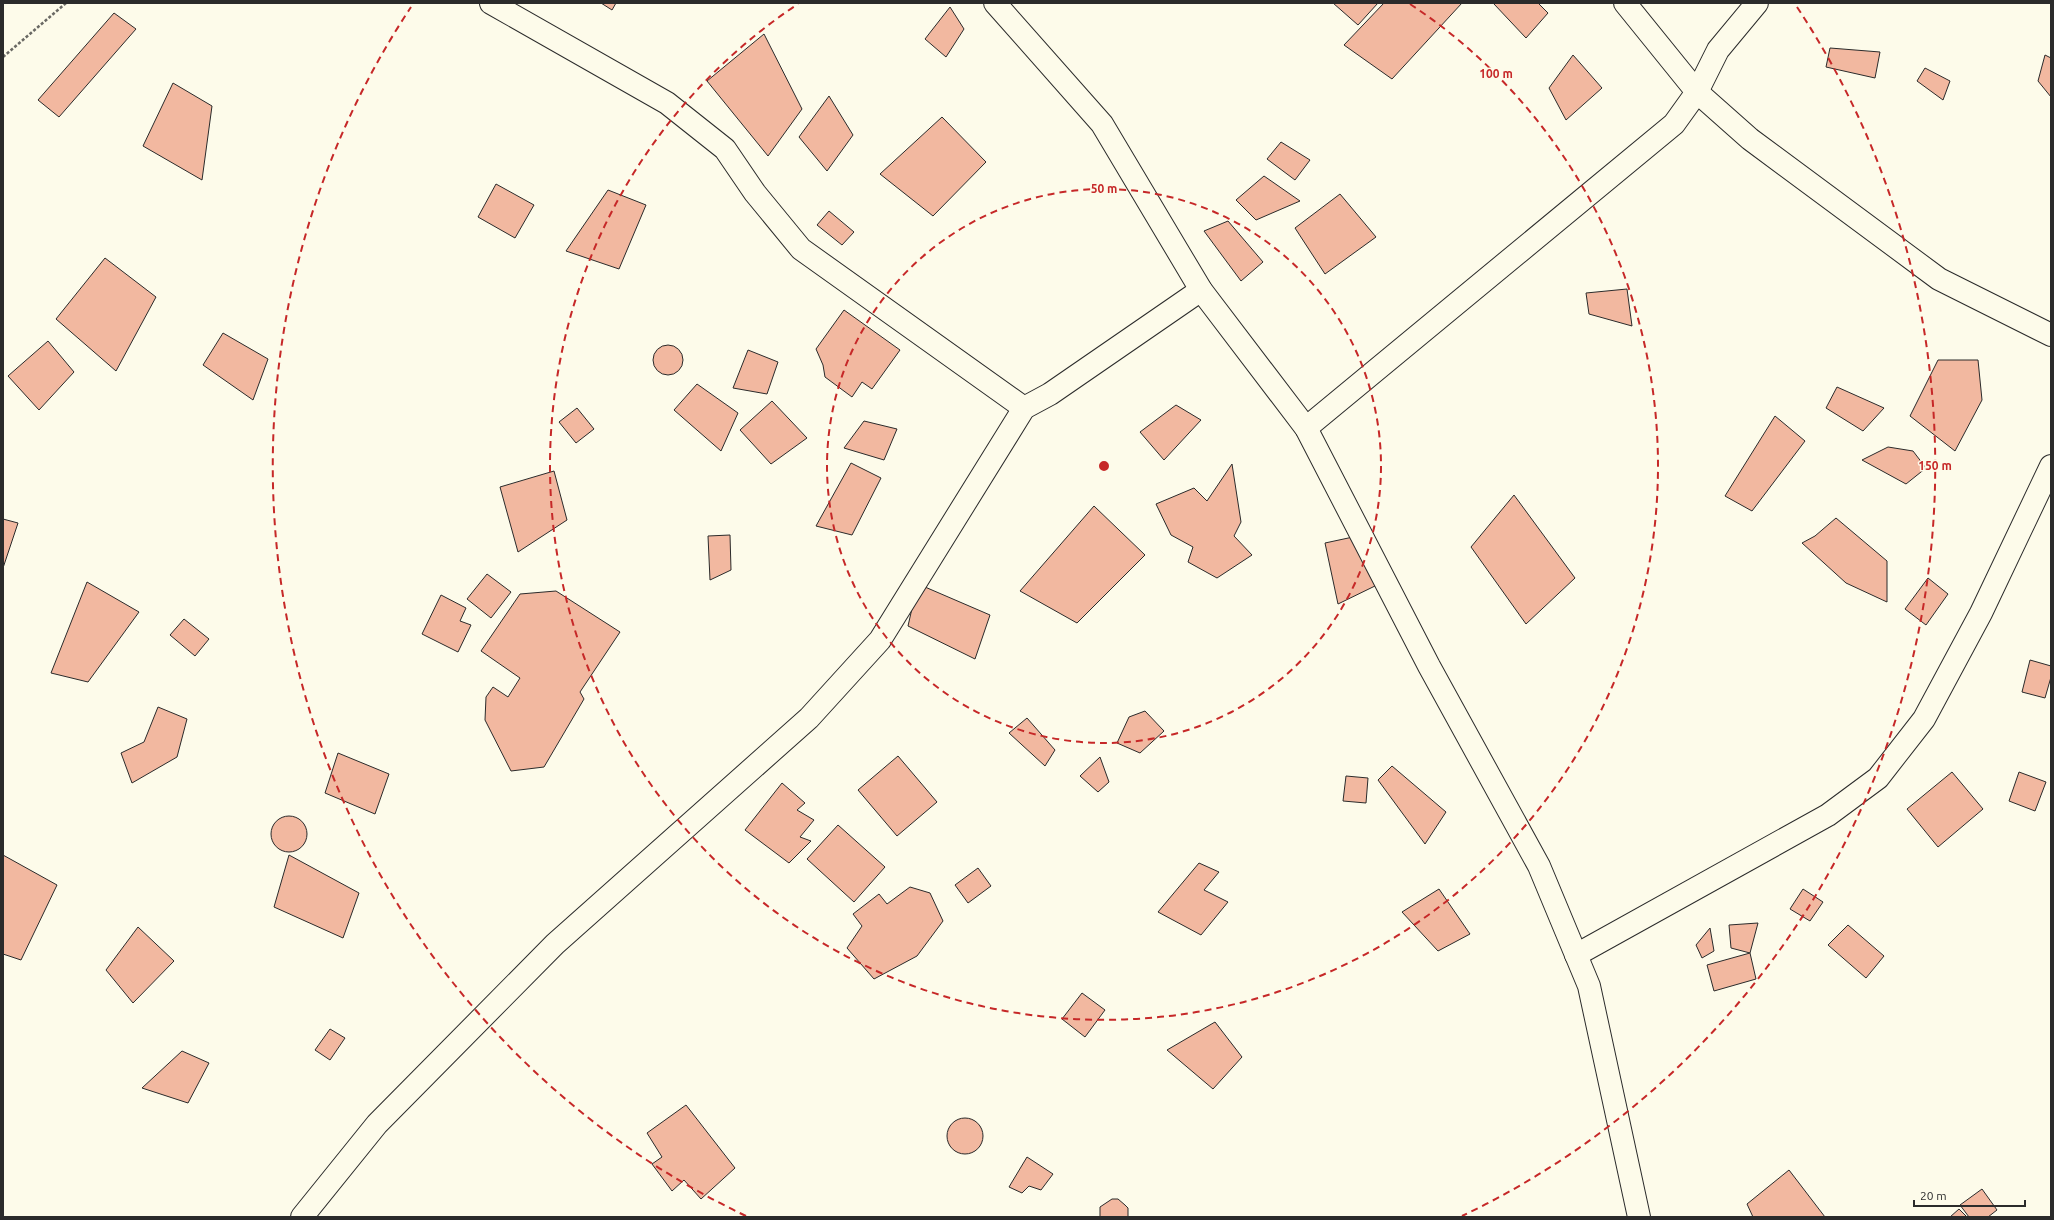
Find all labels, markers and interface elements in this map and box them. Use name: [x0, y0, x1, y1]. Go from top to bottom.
text: 100 m: [1479, 67, 1513, 80]
text: 50 m: [1091, 182, 1117, 195]
centre of rings: [1097, 459, 1111, 473]
text: 150 m: [1918, 459, 1952, 472]
scale bar: [1914, 1182, 2025, 1208]
text: 20 m: [1920, 1189, 1947, 1202]

